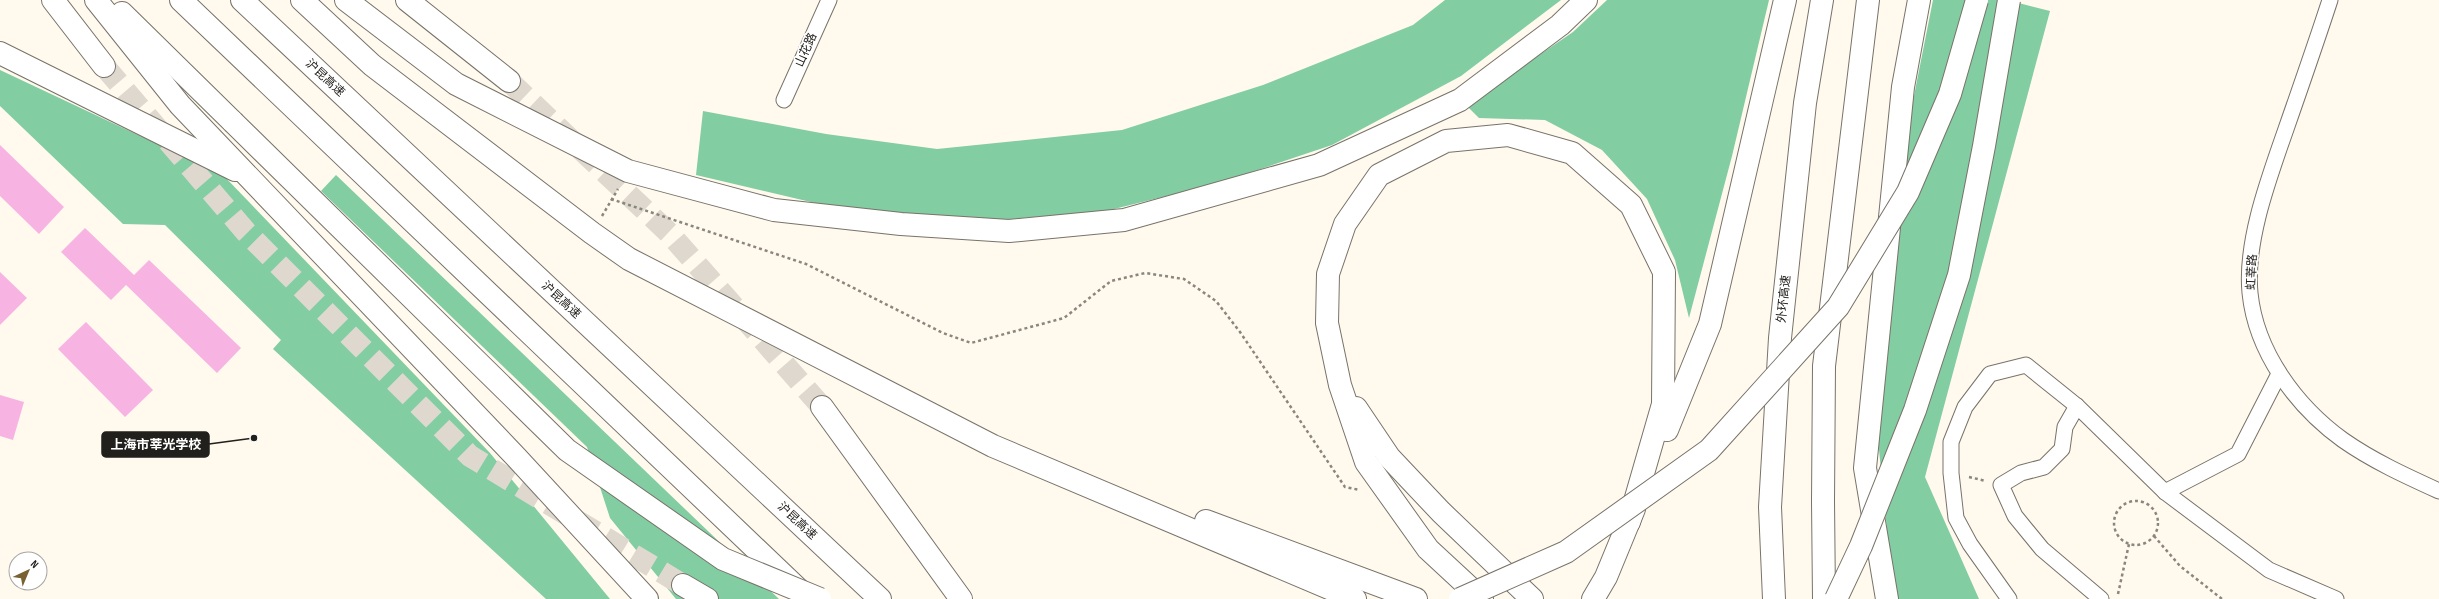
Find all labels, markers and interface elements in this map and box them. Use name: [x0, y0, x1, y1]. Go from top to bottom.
street label: 山花路: [792, 30, 820, 70]
street label: 沪昆高速: [302, 56, 348, 100]
street label: 虹莘路: [2244, 254, 2260, 290]
street label: 外环高速: [1774, 274, 1794, 324]
street label: 沪昆高速: [538, 278, 584, 322]
callout: 上海市莘光学校: [102, 432, 209, 457]
text: 上海市莘光学校: [110, 437, 202, 453]
street label: 沪昆高速: [774, 499, 820, 543]
north arrow: [8, 551, 48, 591]
text: N: [28, 557, 41, 571]

